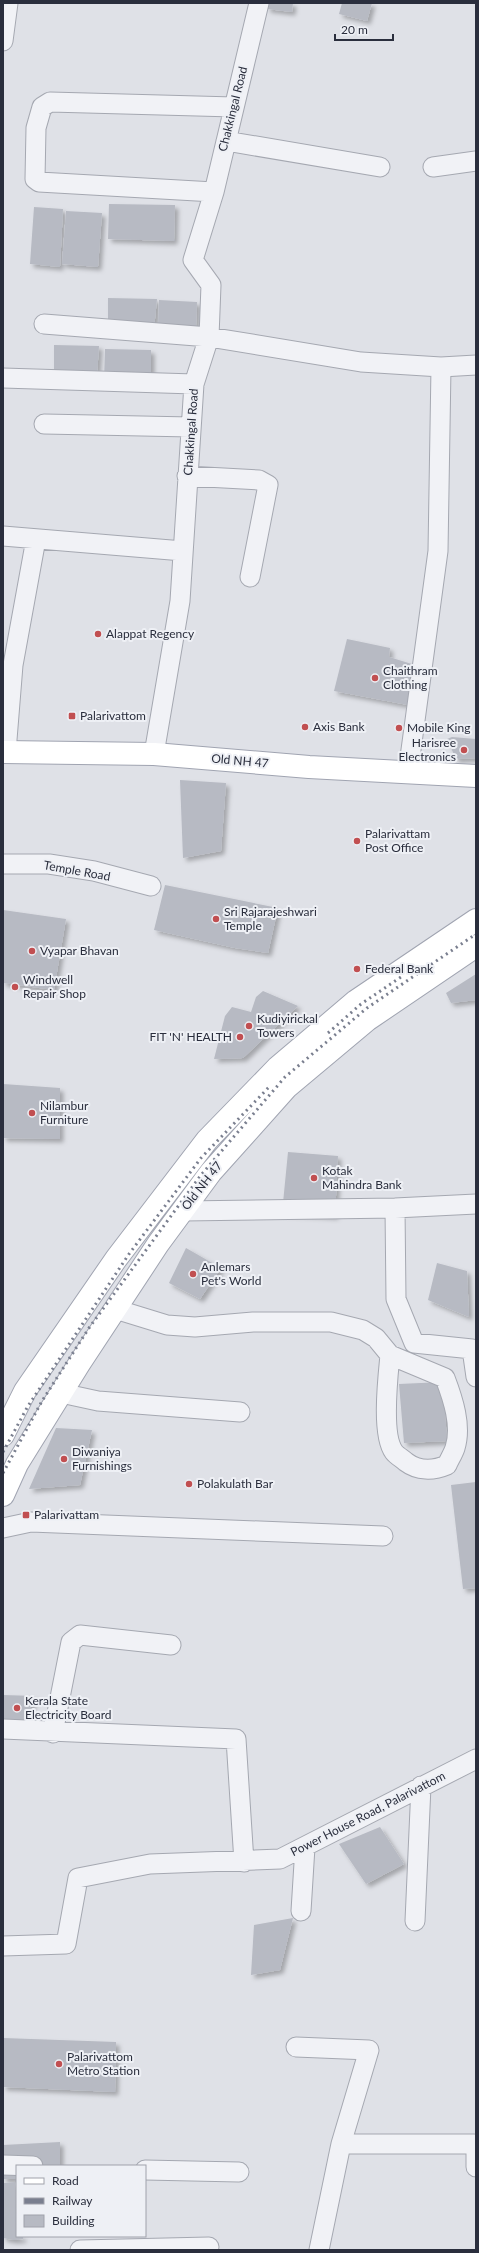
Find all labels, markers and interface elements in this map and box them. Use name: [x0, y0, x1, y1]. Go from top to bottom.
scale bar: [335, 16, 393, 42]
text: 20 m: [341, 22, 368, 37]
street label: Chakkingal Road: [215, 65, 250, 153]
street label: Chakkingal Road: [180, 388, 201, 476]
place label: Alappat Regency: [106, 626, 195, 641]
marker: Alappat Regency: [93, 629, 103, 639]
place label: Chaithram Clothing: [383, 663, 438, 692]
marker: Chaithram Clothing: [370, 673, 380, 683]
place label: Palarivattom: [80, 708, 146, 723]
marker: Palarivattom: [67, 711, 77, 721]
place label: Axis Bank: [313, 719, 366, 734]
place label: Mobile King: [407, 720, 470, 735]
marker: Axis Bank: [300, 722, 310, 732]
marker: Mobile King: [394, 723, 404, 733]
place label: Harisree Electronics: [398, 735, 456, 764]
marker: Harisree Electronics: [459, 745, 469, 755]
street label: Old NH 47: [211, 751, 269, 770]
place label: Palarivattam Post Office: [365, 826, 430, 855]
marker: Palarivattam Post Office: [352, 836, 362, 846]
street label: Temple Road: [43, 857, 112, 884]
place label: Sri Rajarajeshwari Temple: [224, 904, 317, 933]
marker: Sri Rajarajeshwari Temple: [211, 914, 221, 924]
place label: Vyapar Bhavan: [40, 943, 119, 958]
marker: Vyapar Bhavan: [27, 946, 37, 956]
place label: Federal Bank: [365, 961, 434, 976]
marker: Federal Bank: [352, 964, 362, 974]
place label: Windwell Repair Shop: [23, 972, 86, 1001]
marker: Windwell Repair Shop: [10, 982, 20, 992]
place label: Kudiyirickal Towers: [257, 1011, 318, 1040]
marker: Kudiyirickal Towers: [244, 1021, 254, 1031]
place label: FIT 'N' HEALTH: [149, 1029, 232, 1044]
marker: FIT 'N' HEALTH: [235, 1032, 245, 1042]
place label: Nilambur Furniture: [40, 1098, 89, 1127]
marker: Nilambur Furniture: [27, 1108, 37, 1118]
street label: Old NH 47: [178, 1158, 225, 1213]
place label: Kotak Mahindra Bank: [322, 1163, 403, 1192]
marker: Kotak Mahindra Bank: [309, 1173, 319, 1183]
place label: Anlemars Pet's World: [201, 1259, 261, 1288]
marker: Anlemars Pet's World: [188, 1269, 198, 1279]
place label: Diwaniya Furnishings: [72, 1444, 132, 1473]
marker: Diwaniya Furnishings: [59, 1454, 69, 1464]
place label: Polakulath Bar: [197, 1476, 274, 1491]
marker: Polakulath Bar: [184, 1479, 194, 1489]
place label: Palarivattam: [34, 1507, 99, 1522]
marker: Palarivattam: [21, 1510, 31, 1520]
place label: Kerala State Electricity Board: [25, 1693, 112, 1722]
marker: Kerala State Electricity Board: [12, 1703, 22, 1713]
street label: Power House Road, Palarivattom: [288, 1768, 448, 1859]
place label: Palarivattom Metro Station: [67, 2049, 140, 2078]
marker: Palarivattom Metro Station: [54, 2059, 64, 2069]
legend: [16, 2165, 146, 2237]
text: Road: [52, 2173, 79, 2188]
text: Railway: [52, 2193, 93, 2208]
text: Building: [52, 2213, 95, 2228]

